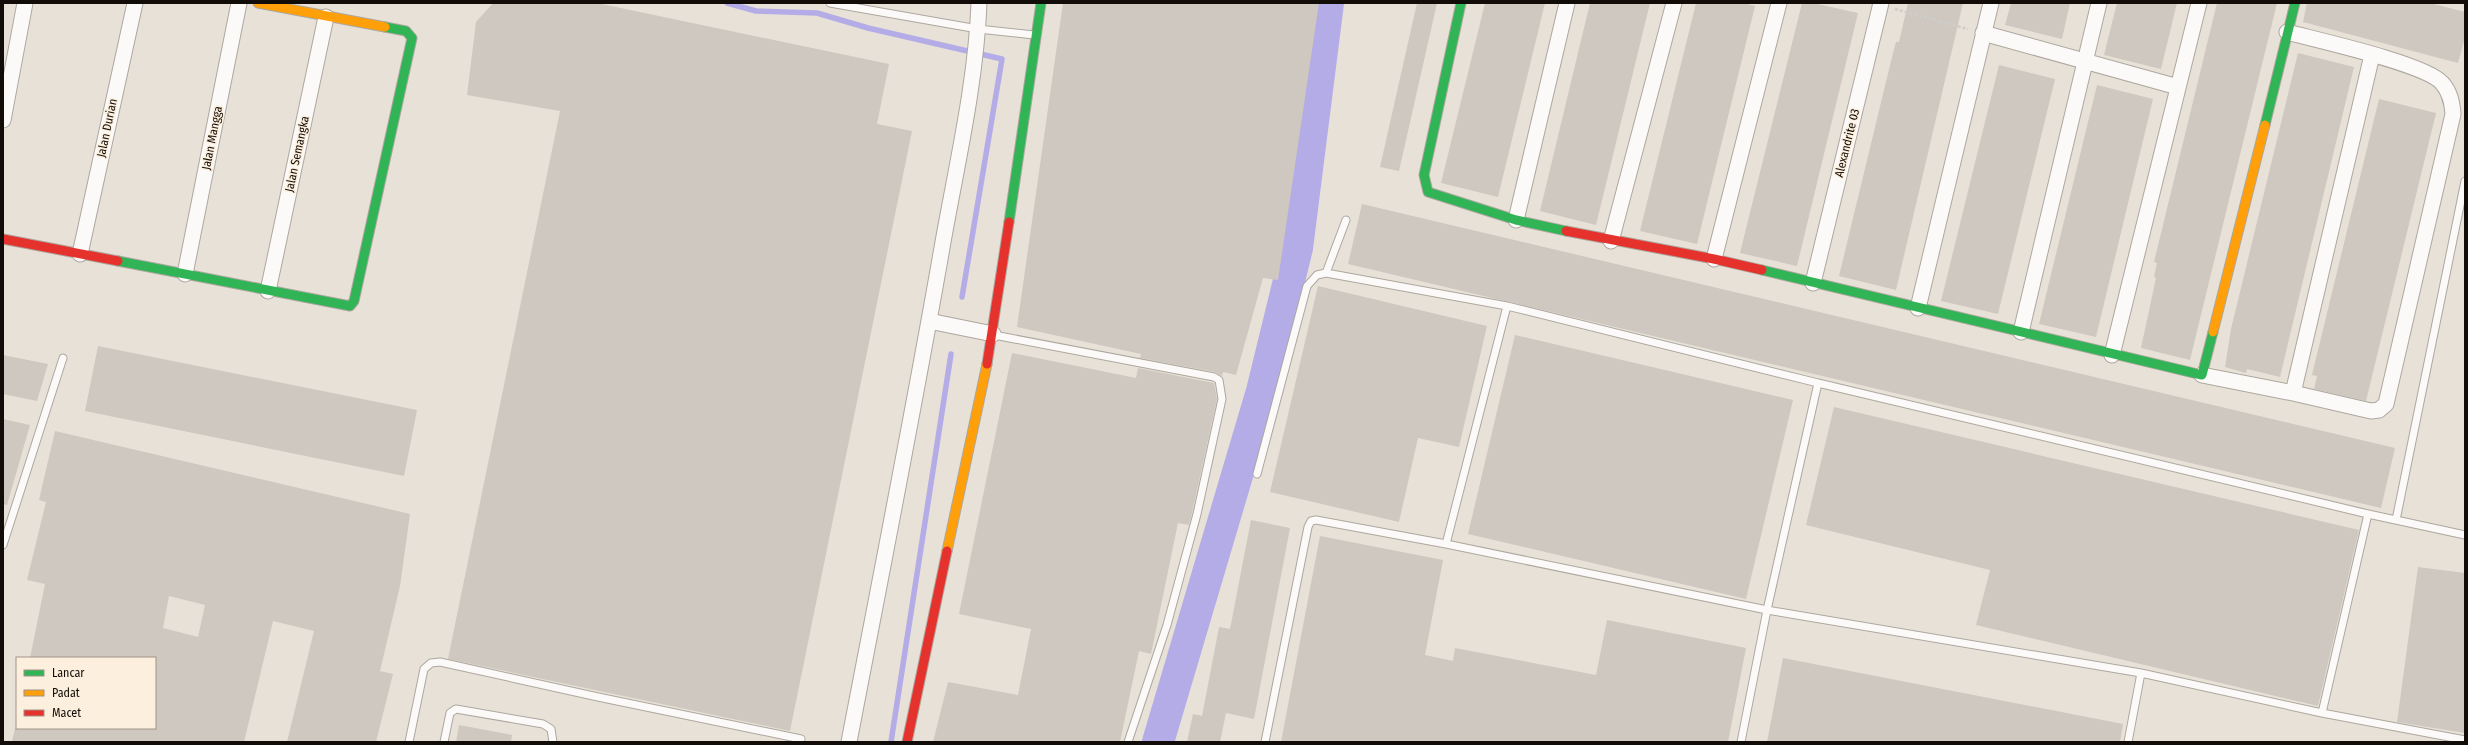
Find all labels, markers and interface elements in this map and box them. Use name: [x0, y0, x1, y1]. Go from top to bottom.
street label: Jalan Durian: [94, 97, 120, 159]
street label: Jalan Mangga: [199, 105, 225, 171]
street label: Alexandrite 03: [1832, 107, 1862, 179]
street label: Jalan Semangka: [282, 115, 312, 193]
legend: [16, 657, 156, 729]
text: Lancar: [52, 666, 85, 680]
text: Padat: [52, 686, 80, 700]
text: Macet: [52, 706, 81, 720]

